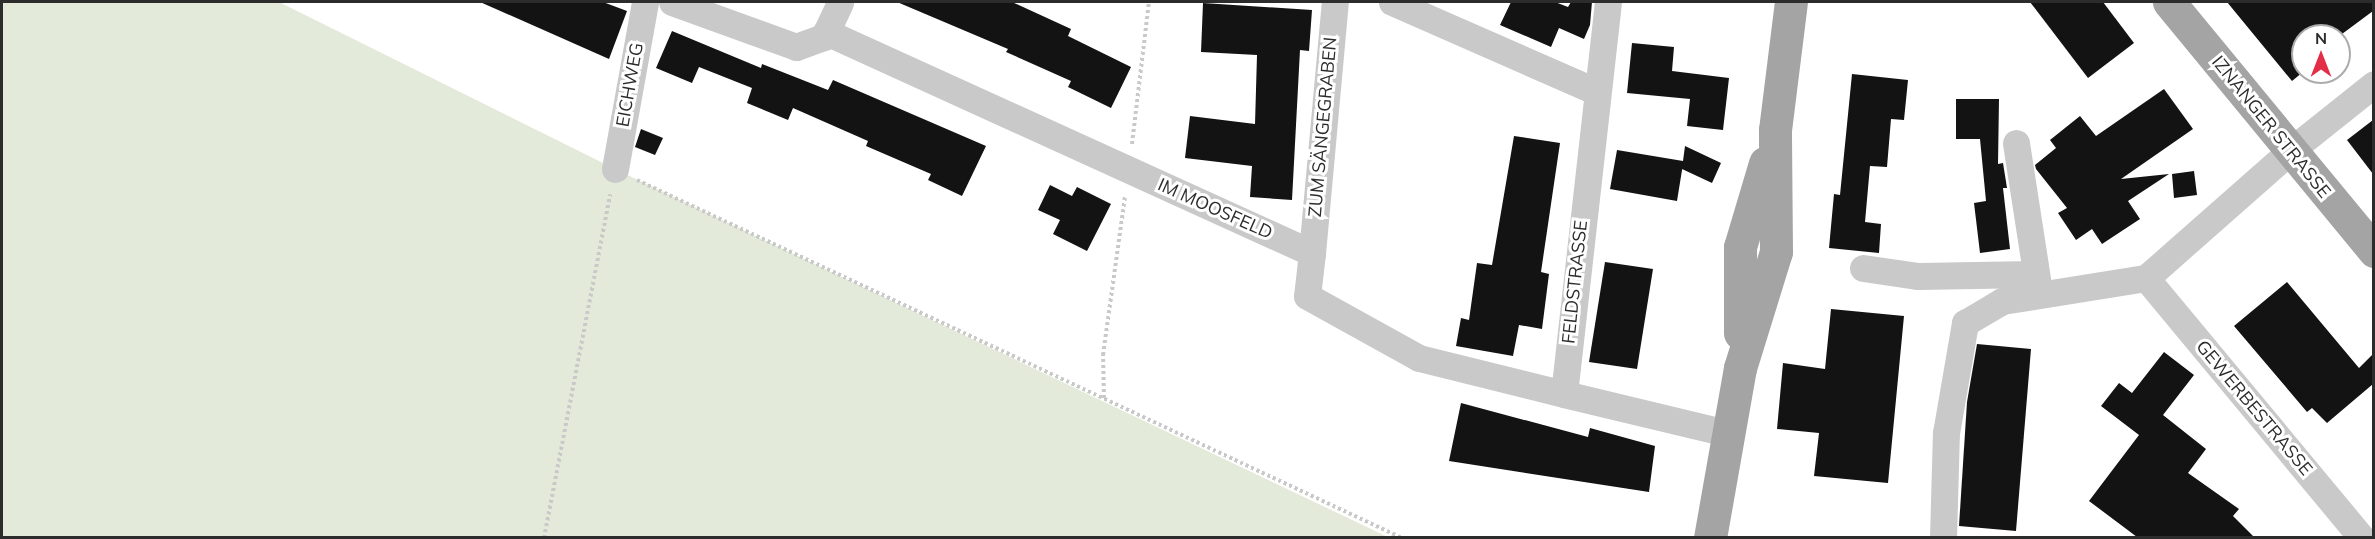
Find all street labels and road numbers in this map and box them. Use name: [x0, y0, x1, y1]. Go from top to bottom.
street label: ZUM SÄNGEGRABEN: [1304, 36, 1342, 218]
street label: EICHWEG: [612, 41, 648, 129]
street label: IZNANGER STRASSE: [2207, 52, 2335, 202]
street label: IM MOOSFELD: [1154, 174, 1276, 244]
street label: FELDSTRASSE: [1558, 219, 1592, 345]
street label: GEWERBESTRASSE: [2191, 336, 2317, 480]

